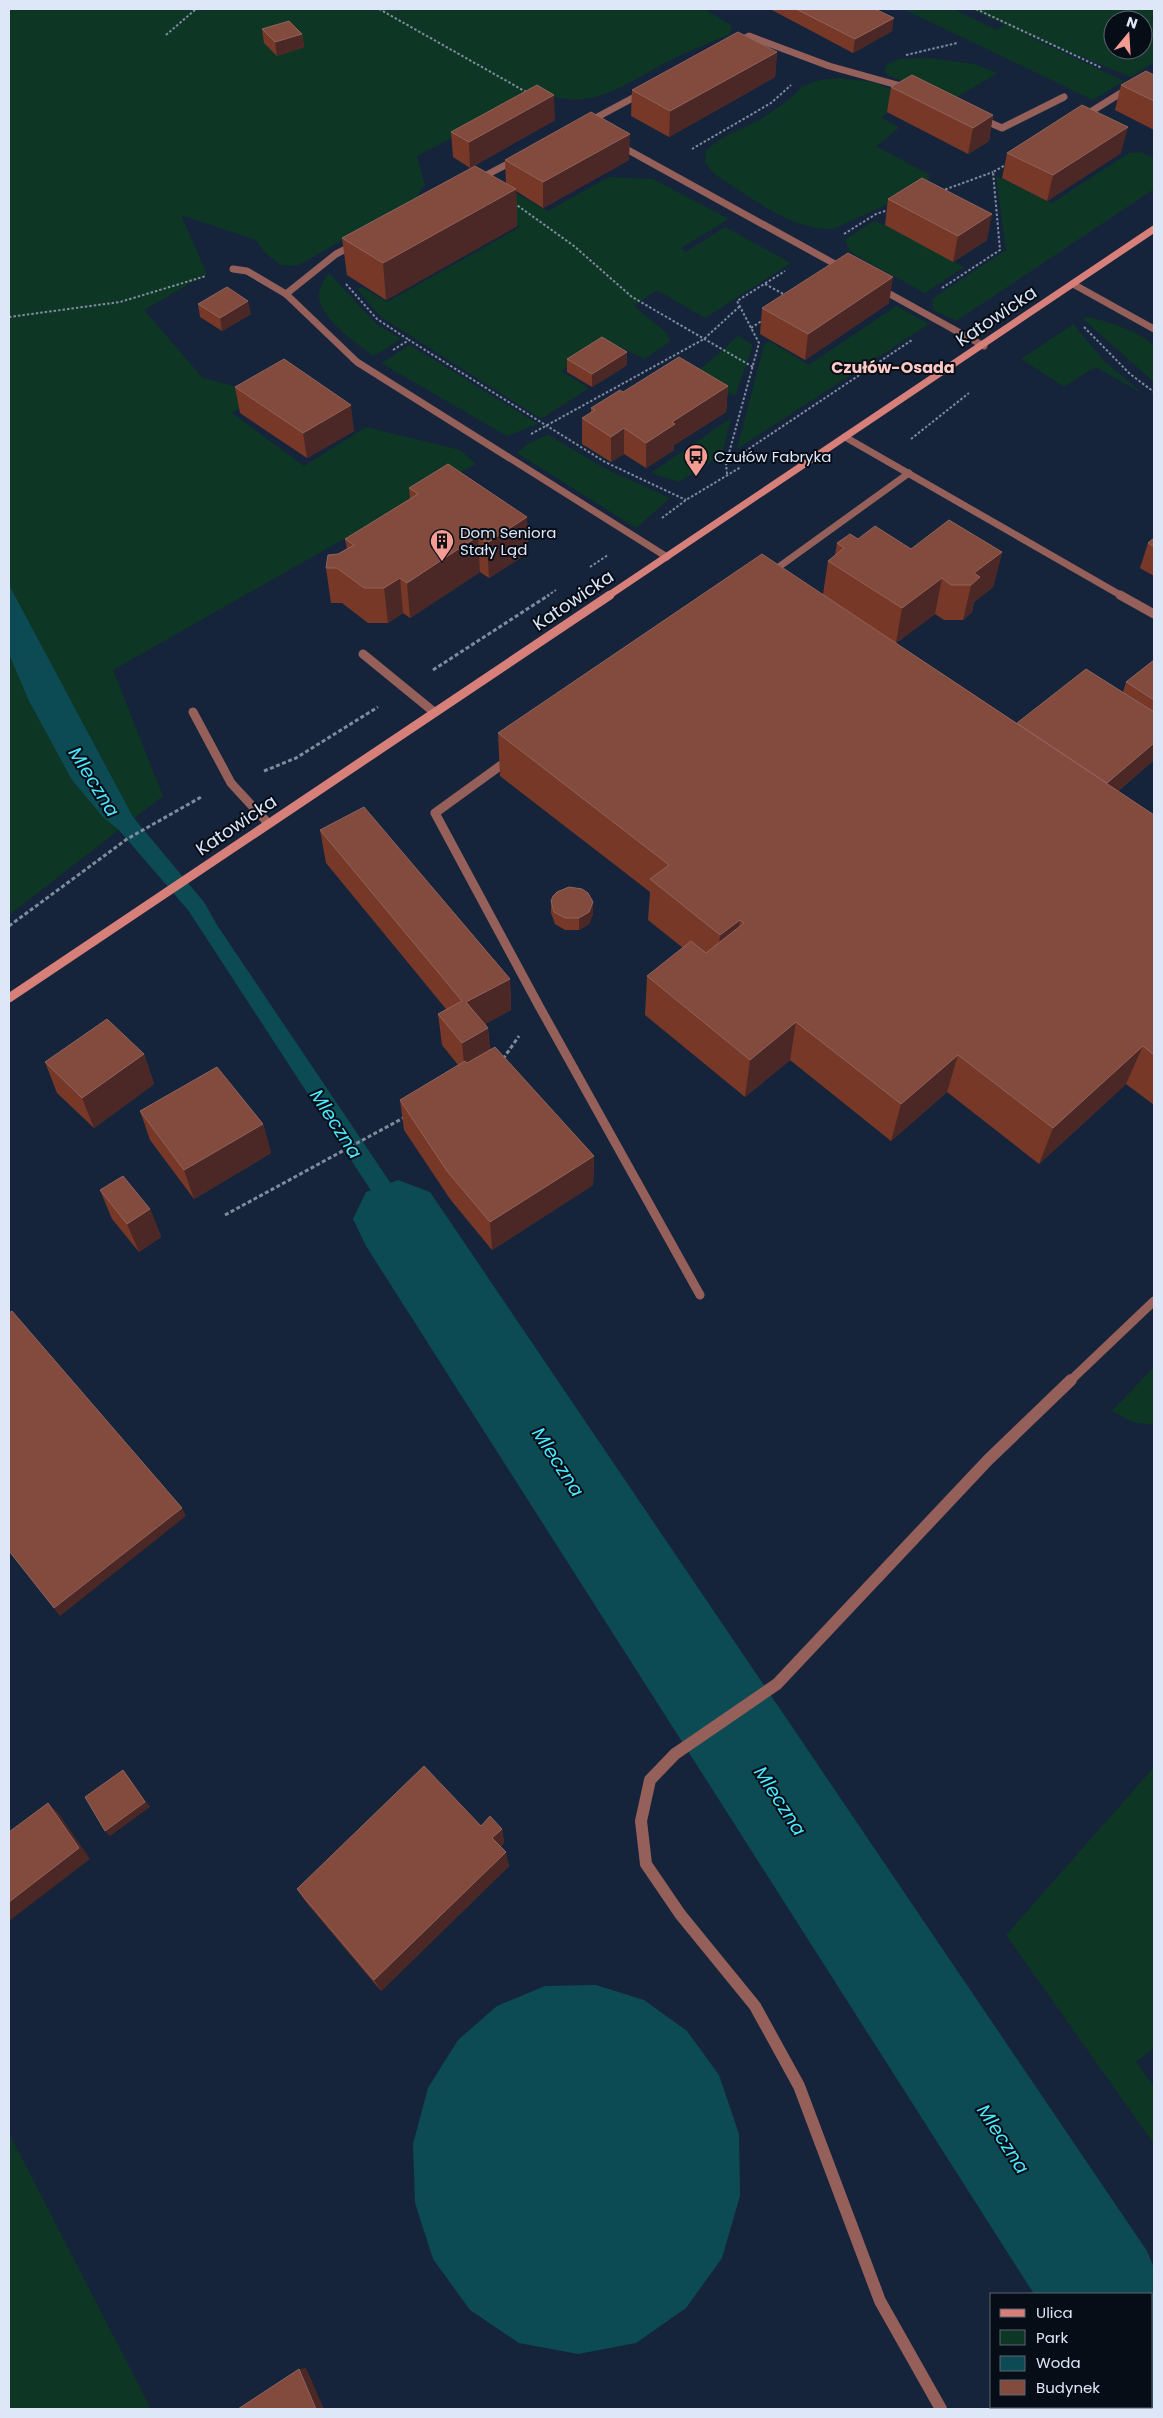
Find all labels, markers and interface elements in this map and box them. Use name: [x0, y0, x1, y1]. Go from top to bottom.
north arrow: [1103, 10, 1153, 60]
text: N: [1124, 11, 1140, 34]
street label: Katowicka: [951, 280, 1041, 352]
district label: Czułów-Osada: [831, 356, 955, 379]
bus stop icon: Czułów Fabryka: [683, 443, 709, 477]
place label: Czułów Fabryka: [714, 446, 831, 467]
place label: Dom Seniora Stały Ląd: [460, 522, 556, 560]
building icon: Dom Seniora Stały Ląd: [429, 528, 455, 562]
street label: Katowicka: [528, 564, 618, 636]
water label: Mleczna: [62, 742, 126, 822]
street label: Katowicka: [191, 789, 281, 861]
water label: Mleczna: [303, 1084, 369, 1164]
water label: Mleczna: [525, 1422, 591, 1502]
water label: Mleczna: [747, 1761, 813, 1841]
water label: Mleczna: [970, 2099, 1036, 2179]
legend: [990, 2293, 1153, 2408]
text: Ulica: [1036, 2302, 1073, 2323]
text: Park: [1036, 2327, 1068, 2348]
text: Woda: [1036, 2352, 1081, 2373]
text: Budynek: [1036, 2377, 1100, 2398]

